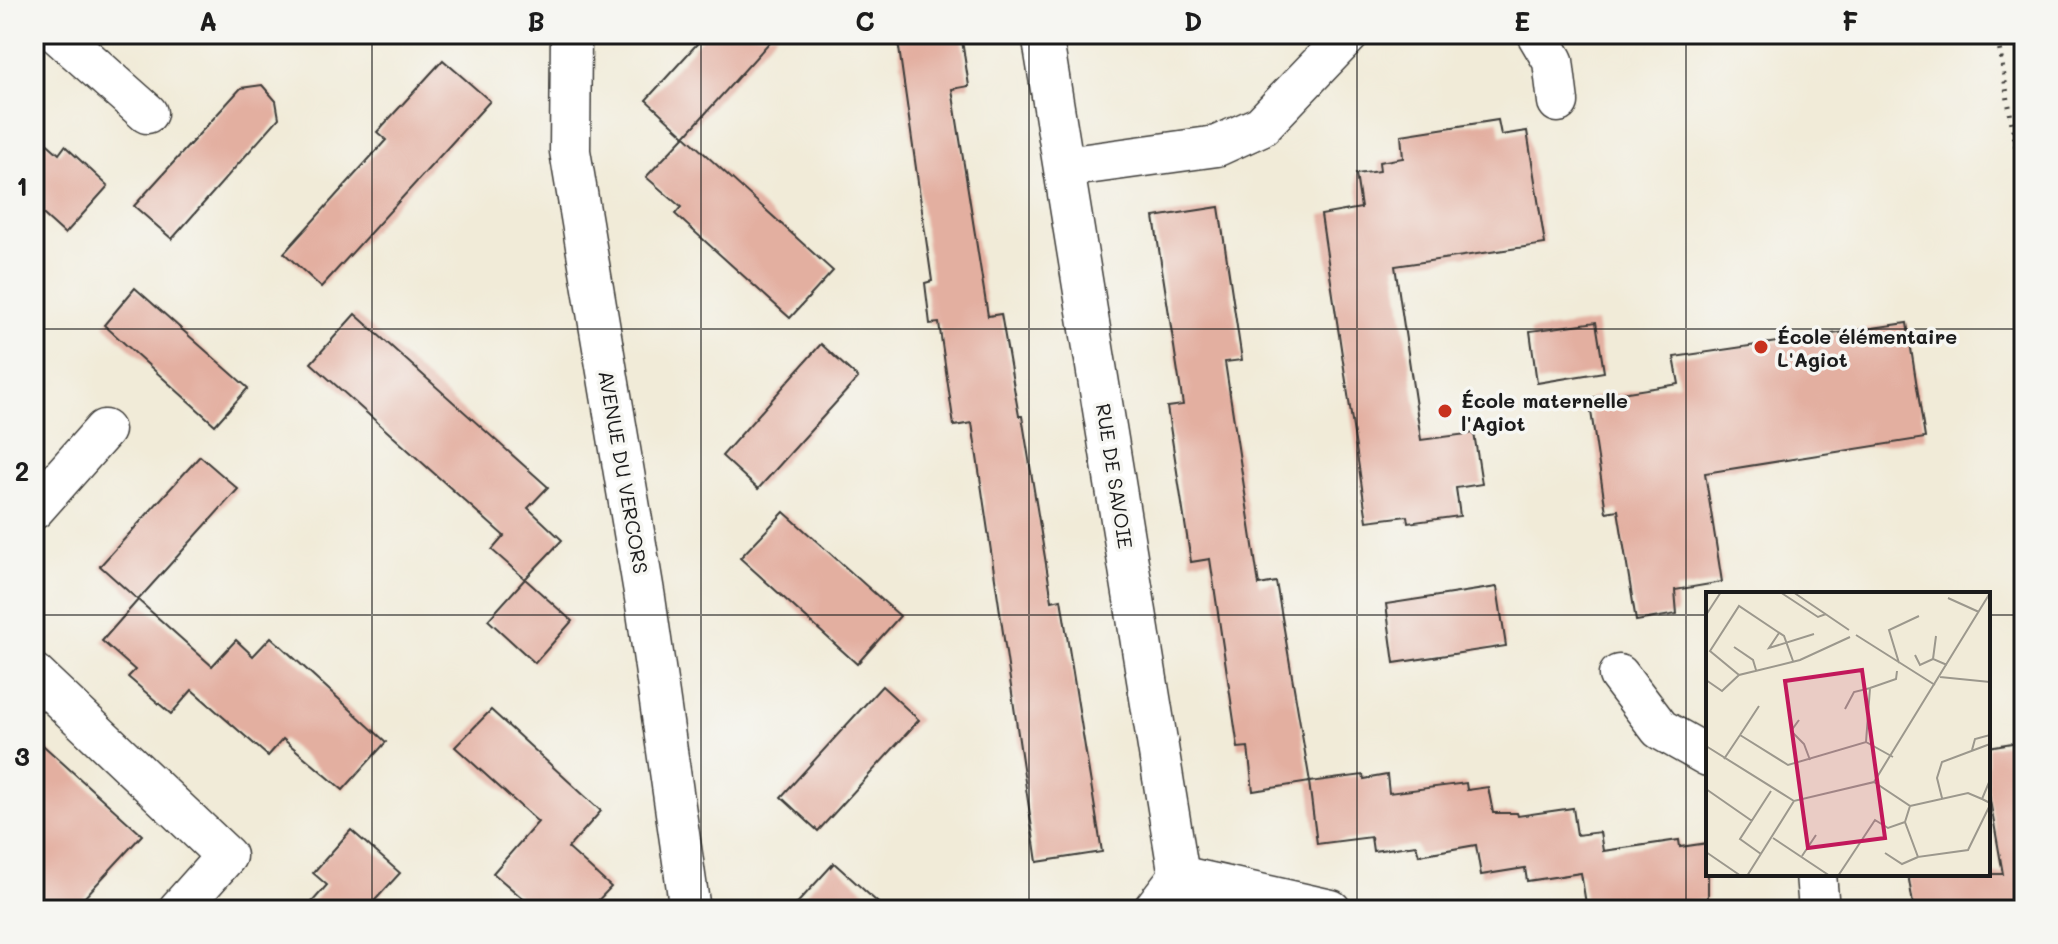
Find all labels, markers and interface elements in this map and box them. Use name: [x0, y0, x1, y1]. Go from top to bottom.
text: A: [199, 4, 217, 38]
text: B: [527, 4, 545, 38]
text: C: [855, 4, 875, 38]
text: D: [1184, 4, 1202, 38]
text: E: [1514, 4, 1530, 38]
text: F: [1842, 4, 1858, 38]
text: 1: [16, 169, 28, 203]
place label: École élémentaire L'Agiot: [1777, 323, 1957, 372]
marker: École élémentaire L'Agiot: [1752, 338, 1770, 356]
street label: AVENUE DU VERCORS: [593, 368, 655, 576]
place label: École maternelle l'Agiot: [1461, 387, 1628, 436]
street label: RUE DE SAVOIE: [1091, 402, 1139, 550]
marker: École maternelle l'Agiot: [1436, 402, 1454, 420]
text: 2: [15, 454, 29, 488]
inset map: [1706, 592, 1990, 876]
text: 3: [14, 739, 30, 773]

